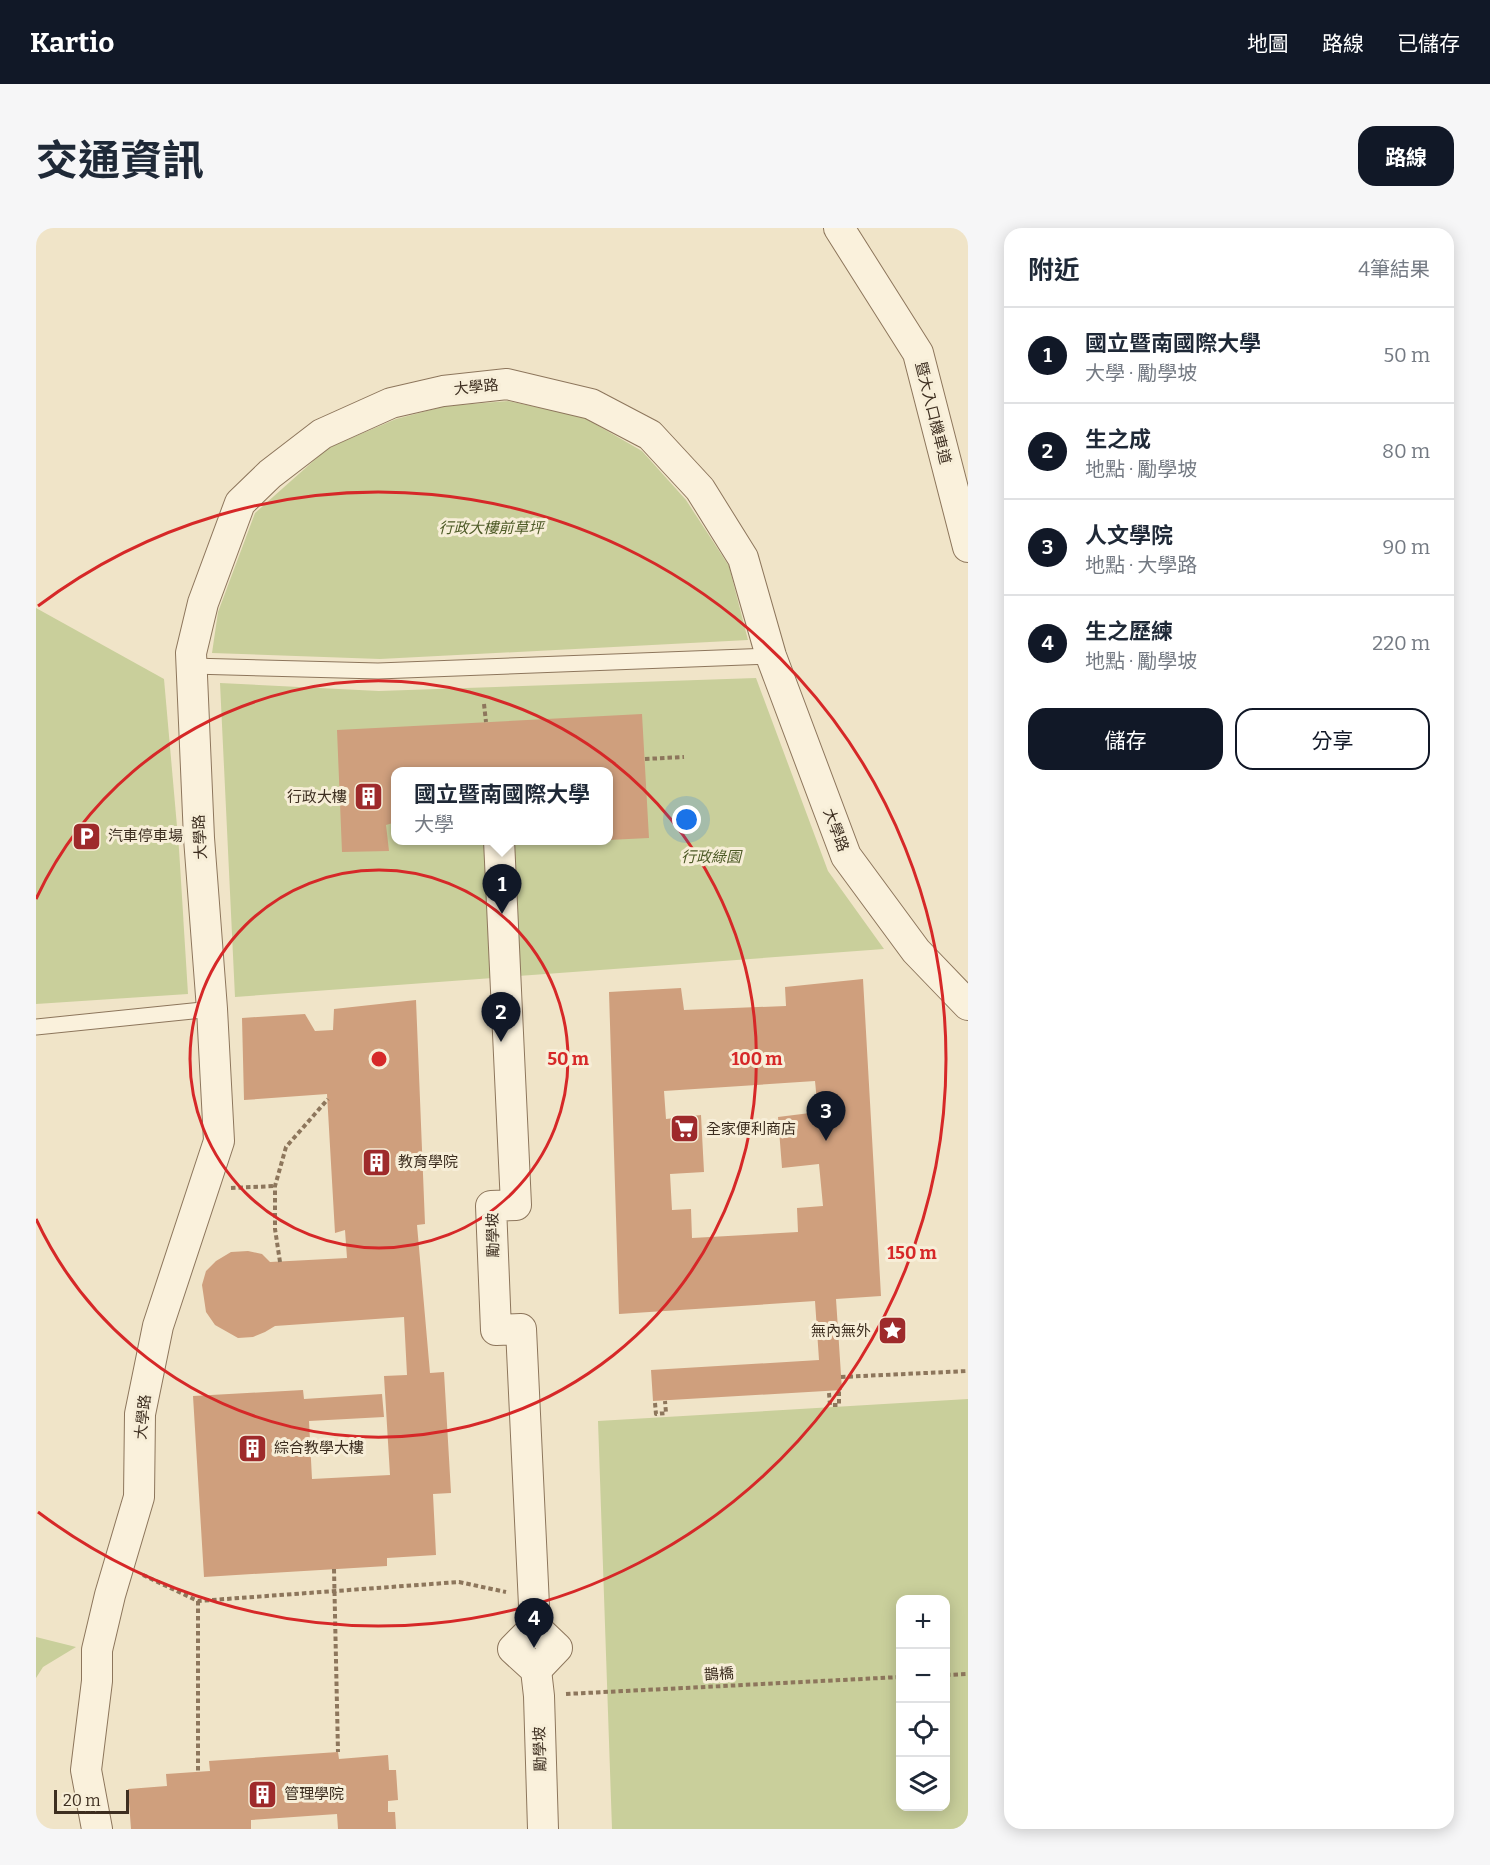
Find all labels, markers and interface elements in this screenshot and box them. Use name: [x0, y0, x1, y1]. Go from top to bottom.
text: Kartio: [30, 26, 114, 59]
text: 地圖: [1247, 31, 1289, 57]
text: 路線: [1322, 31, 1364, 57]
text: 已儲存: [1397, 31, 1460, 57]
button: 路線: [1358, 126, 1454, 186]
text: 交通資訊: [36, 136, 204, 186]
text: 附近: [1028, 255, 1080, 286]
text: 4筆結果: [1358, 257, 1430, 281]
text: 國立暨南國際大學: [1085, 330, 1261, 357]
text: 1: [1043, 343, 1052, 367]
text: 50 m: [1383, 343, 1430, 367]
street label: 暨大入口機車道: [912, 360, 954, 466]
text: 大學 · 勵學坡: [1085, 361, 1197, 385]
street label: 大學路: [453, 376, 499, 398]
text: 生之成: [1085, 426, 1151, 453]
text: 2: [1042, 439, 1053, 463]
text: 80 m: [1382, 439, 1430, 463]
text: 地點 · 勵學坡: [1085, 457, 1197, 481]
park label: 行政大樓前草坪: [438, 519, 545, 537]
text: 人文學院: [1085, 522, 1173, 549]
text: 3: [1042, 535, 1053, 559]
text: 90 m: [1382, 535, 1430, 559]
text: 地點 · 大學路: [1085, 553, 1197, 577]
text: 生之歷練: [1085, 618, 1173, 645]
text: 4: [1041, 631, 1054, 655]
text: 220 m: [1372, 631, 1430, 655]
text: 地點 · 勵學坡: [1085, 649, 1197, 673]
button: 儲存: [1028, 708, 1223, 770]
button: 分享: [1235, 708, 1430, 770]
popup: [391, 767, 613, 845]
building icon: 行政大樓: [352, 781, 384, 813]
text: 國立暨南國際大學: [414, 781, 590, 808]
place label: 行政大樓: [287, 788, 347, 806]
your location: [672, 805, 701, 834]
street label: 大學路: [820, 806, 852, 854]
text: 大學: [414, 812, 454, 836]
street label: 大學路: [190, 814, 210, 860]
parking icon: 汽車停車場: [71, 820, 103, 852]
place label: 汽車停車場: [108, 827, 183, 845]
park label: 行政綠園: [681, 848, 743, 866]
pin: 1: [482, 864, 522, 914]
pin: 2: [482, 992, 520, 1042]
text: 50 m: [547, 1048, 589, 1070]
text: 100 m: [731, 1048, 783, 1070]
centre of rings: [369, 1049, 389, 1069]
pin: 3: [806, 1092, 846, 1141]
supermarket icon: 全家便利商店: [669, 1113, 701, 1145]
place label: 全家便利商店: [706, 1120, 796, 1138]
building icon: 教育學院: [361, 1146, 393, 1178]
place label: 教育學院: [398, 1153, 458, 1171]
street label: 勵學坡: [484, 1212, 502, 1258]
text: 150 m: [887, 1242, 937, 1264]
place icon: 無內無外: [876, 1315, 908, 1347]
place label: 無內無外: [811, 1322, 871, 1340]
street label: 大學路: [132, 1394, 154, 1440]
building icon: 綜合教學大樓: [237, 1432, 269, 1464]
place label: 綜合教學大樓: [274, 1439, 364, 1457]
map controls: [896, 1595, 950, 1811]
button: +: [896, 1595, 950, 1649]
pin: 4: [514, 1598, 554, 1648]
button: −: [896, 1649, 950, 1703]
street label: 鵲橋: [704, 1664, 734, 1684]
button: locate: [896, 1703, 950, 1757]
street label: 勵學坡: [530, 1726, 550, 1772]
button: layers: [896, 1757, 950, 1811]
building icon: 管理學院: [247, 1778, 279, 1810]
place label: 管理學院: [284, 1785, 344, 1803]
scale bar: [54, 1787, 129, 1814]
text: 20 m: [63, 1791, 100, 1810]

